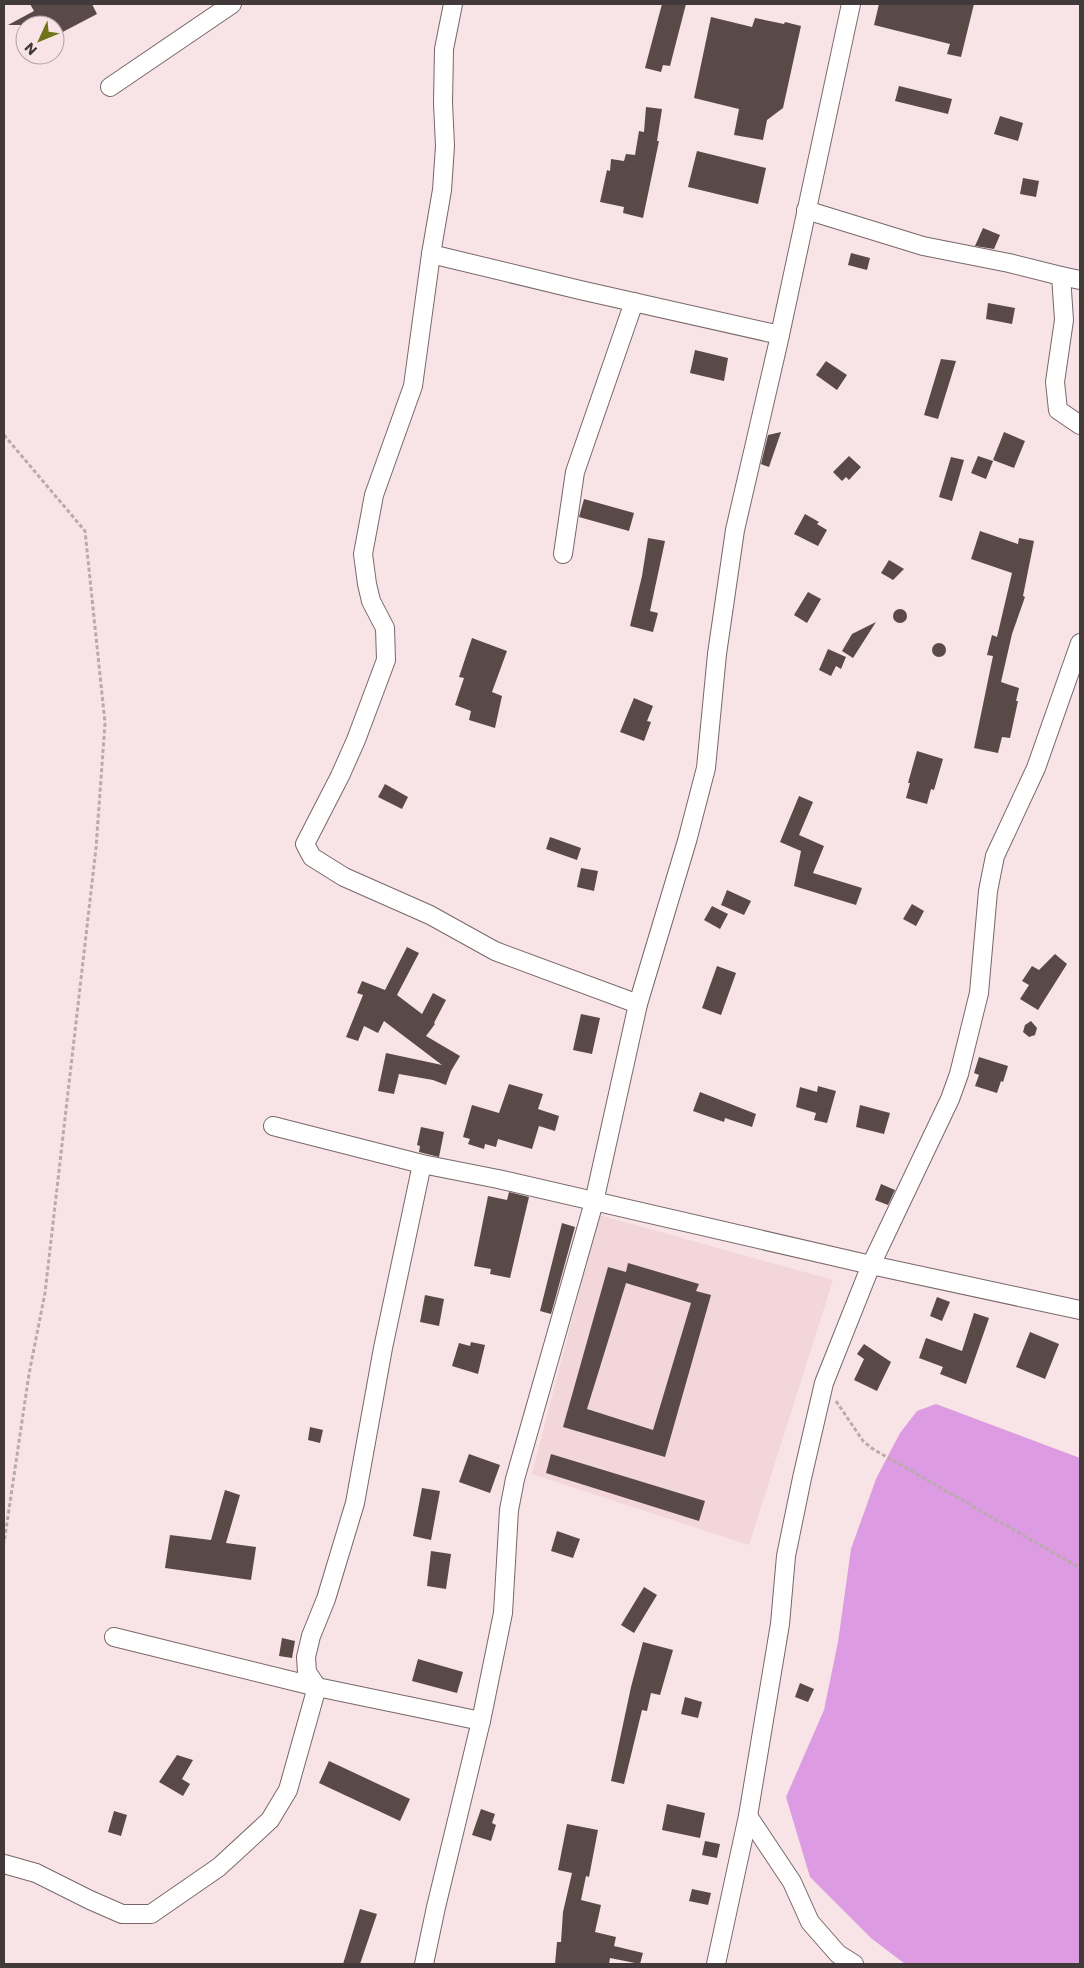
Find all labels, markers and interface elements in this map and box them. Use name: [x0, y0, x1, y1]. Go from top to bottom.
north arrow: [15, 15, 65, 65]
text: N: [20, 38, 41, 60]

